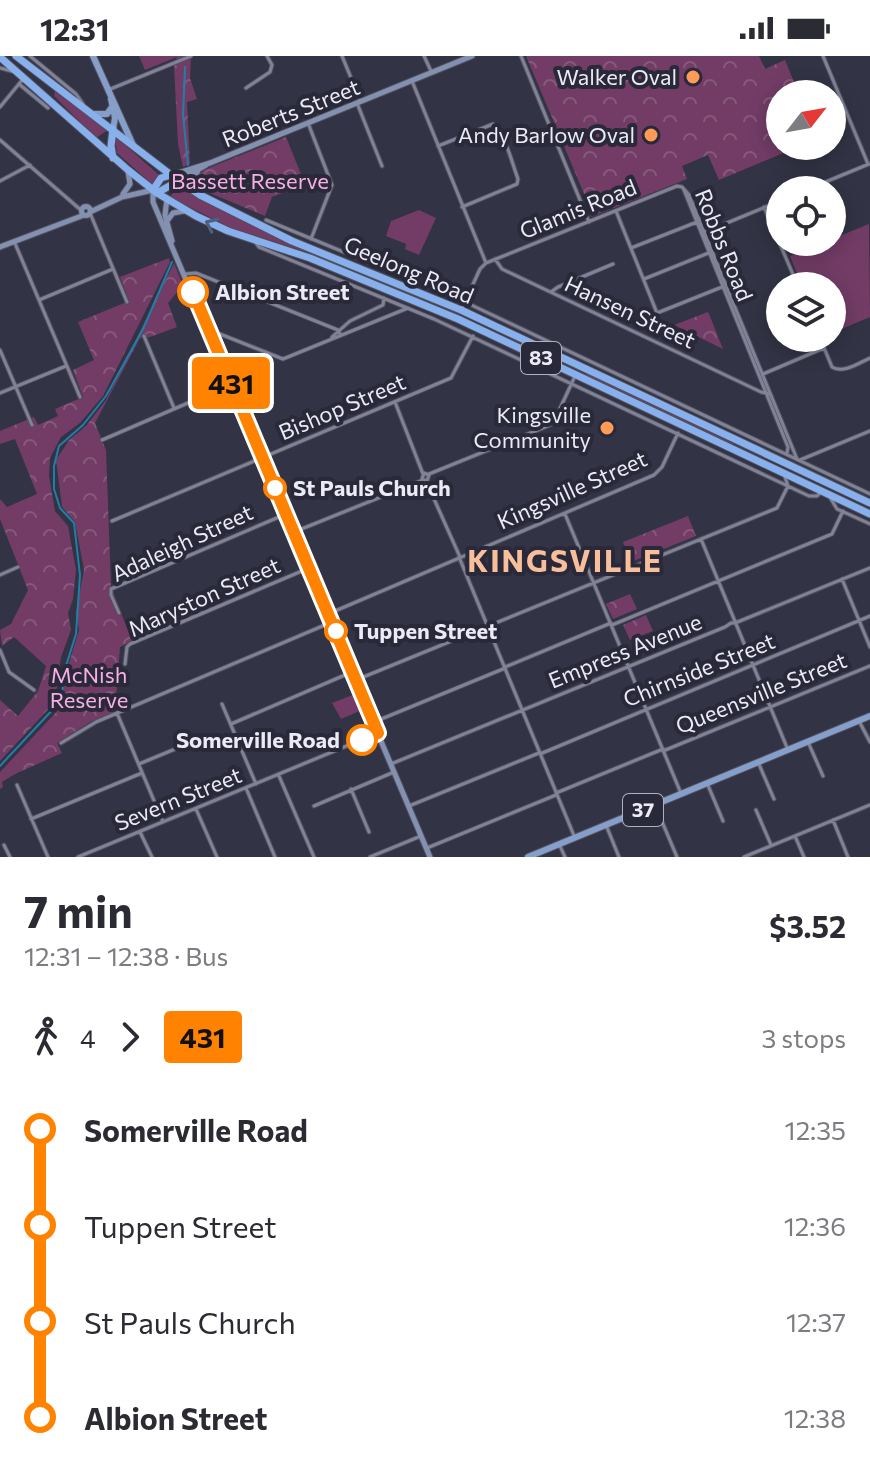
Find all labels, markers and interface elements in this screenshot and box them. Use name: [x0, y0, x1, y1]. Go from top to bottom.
text: 12:31: [40, 10, 110, 47]
place label: Walker Oval: [556, 63, 677, 90]
marker: Walker Oval: [684, 68, 702, 86]
street label: Roberts Street: [218, 73, 364, 152]
north arrow: [766, 80, 846, 160]
map controls: [766, 80, 846, 352]
place label: Andy Barlow Oval: [458, 121, 635, 148]
marker: Andy Barlow Oval: [642, 126, 660, 144]
park label: Bassett Reserve: [171, 167, 329, 194]
street label: Glamis Road: [515, 173, 640, 244]
button: locate: [766, 176, 846, 256]
street label: Robbs Road: [690, 185, 759, 305]
one-way arrow: [205, 218, 220, 234]
street label: Geelong Road: [340, 230, 478, 309]
street label: Hansen Street: [561, 269, 700, 354]
button: layers: [766, 272, 846, 352]
marker: Albion Street: [178, 277, 208, 307]
place label: Albion Street: [215, 278, 349, 305]
road number: 83: [521, 342, 561, 374]
line badge: 431: [185, 357, 277, 409]
text: 431: [208, 366, 254, 400]
street label: Bishop Street: [274, 368, 409, 445]
place label: Kingsville Community: [473, 401, 591, 453]
marker: Kingsville Community: [598, 419, 616, 437]
street label: Kingsville Street: [493, 444, 651, 535]
place label: St Pauls Church: [293, 474, 451, 501]
marker: St Pauls Church: [264, 477, 286, 499]
street label: Adaleigh Street: [107, 498, 257, 587]
district label: KINGSVILLE: [467, 541, 663, 578]
street label: Maryston Street: [124, 551, 284, 642]
street label: Empress Avenue: [544, 608, 705, 694]
place label: Tuppen Street: [354, 617, 497, 644]
marker: Tuppen Street: [325, 620, 347, 642]
street label: Chirnside Street: [619, 627, 779, 712]
street label: Queensville Street: [671, 646, 850, 739]
park label: McNish Reserve: [50, 661, 128, 713]
marker: Somerville Road: [347, 725, 377, 755]
place label: Somerville Road: [176, 726, 340, 753]
street label: Severn Street: [110, 761, 245, 836]
road number: 37: [623, 794, 663, 826]
text: 7 min: [24, 883, 133, 937]
text: $3.52: [769, 907, 846, 944]
text: 12:31 – 12:38 · Bus: [24, 940, 228, 971]
icon: walk: [24, 1015, 68, 1059]
icon: forward: [108, 1015, 152, 1059]
text: 431: [180, 1020, 226, 1054]
text: 4: [80, 1022, 96, 1053]
text: 3 stops: [761, 1022, 846, 1053]
text: Somerville Road: [84, 1111, 308, 1148]
text: 12:35: [785, 1114, 846, 1145]
text: Tuppen Street: [84, 1207, 277, 1244]
text: 12:36: [784, 1210, 846, 1241]
text: St Pauls Church: [84, 1303, 296, 1340]
text: 12:37: [786, 1306, 846, 1337]
text: Albion Street: [84, 1399, 267, 1436]
text: 12:38: [784, 1402, 846, 1433]

